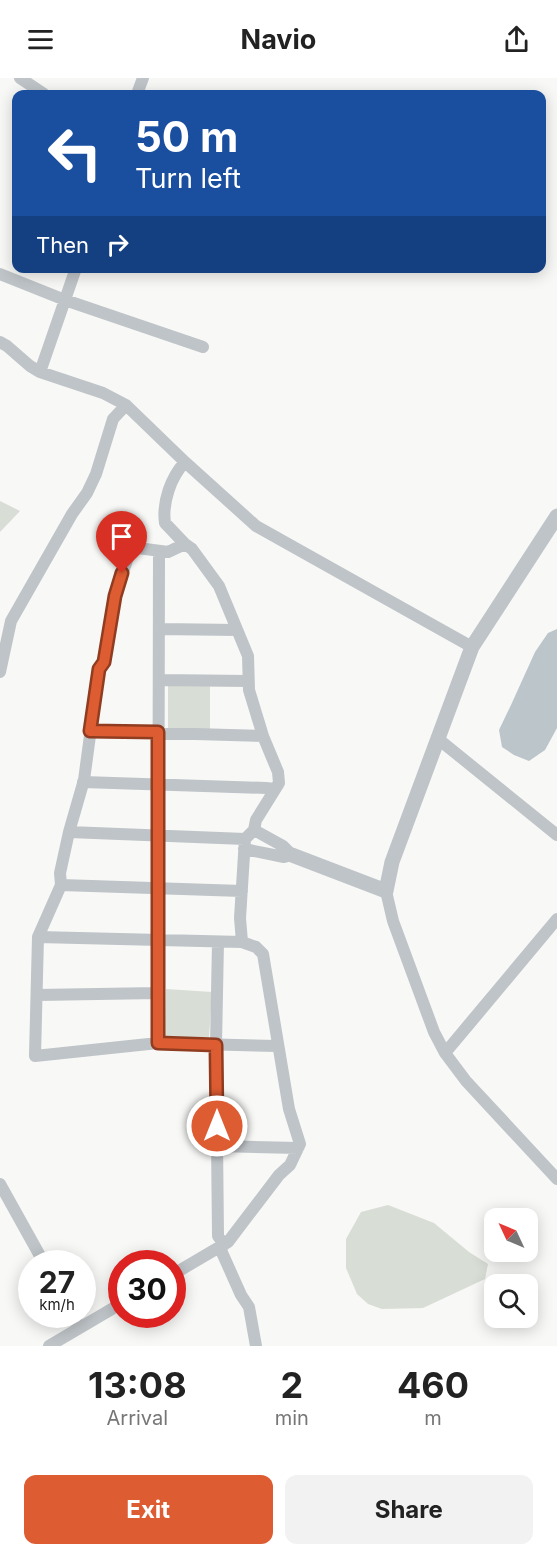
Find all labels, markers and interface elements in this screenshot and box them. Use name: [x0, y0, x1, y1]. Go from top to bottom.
icon: menu: [24, 23, 57, 56]
text: Navio: [241, 23, 316, 56]
icon: share: [500, 23, 533, 56]
text: 50 m: [135, 111, 238, 162]
icon: left: [36, 114, 114, 192]
text: Turn left: [135, 162, 241, 195]
icon: right: [101, 228, 134, 261]
text: Then: [36, 232, 89, 258]
pin: [96, 511, 147, 573]
icon: arrive: [105, 520, 138, 553]
position arrow: [185, 1094, 249, 1158]
north arrow: [484, 1208, 538, 1262]
map controls: [484, 1208, 538, 1328]
speed limit sign: 30: [108, 1250, 186, 1328]
text: 27: [39, 1264, 75, 1300]
button: search: [484, 1274, 538, 1328]
text: km/h: [39, 1295, 75, 1314]
text: 13:08: [88, 1363, 187, 1407]
text: 2: [280, 1363, 303, 1407]
text: 460: [397, 1363, 469, 1407]
text: Arrival: [107, 1406, 168, 1430]
text: min: [275, 1406, 309, 1430]
text: m: [424, 1406, 442, 1430]
button: Exit: [24, 1475, 273, 1544]
button: Share: [285, 1475, 533, 1544]

